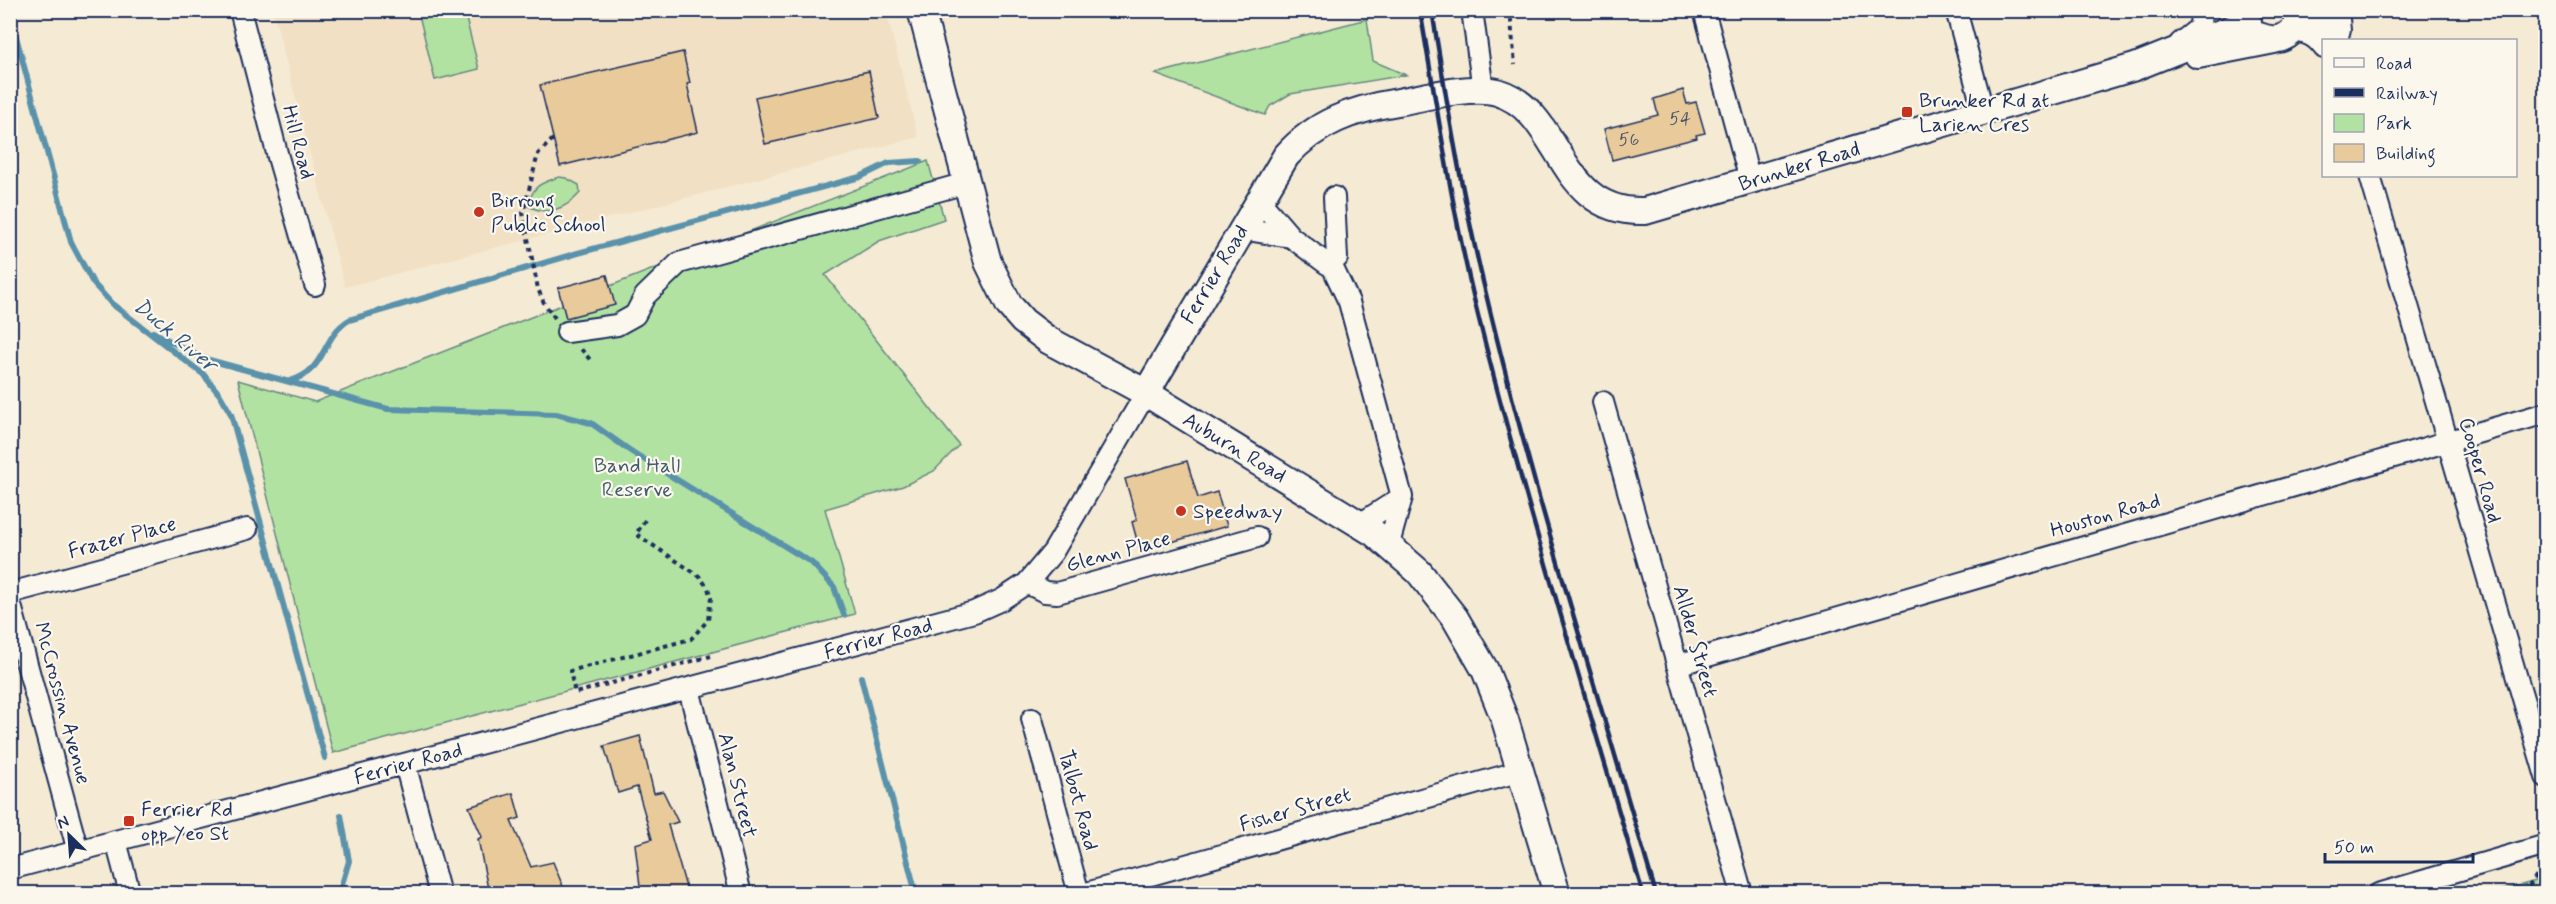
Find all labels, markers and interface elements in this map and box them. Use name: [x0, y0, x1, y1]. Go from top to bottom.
legend: [2322, 39, 2517, 177]
text: Road: [2376, 52, 2412, 76]
text: Railway: [2376, 82, 2438, 106]
place label: Brunker Rd at Larien Cres: [1919, 87, 2049, 139]
street label: Hill Road: [275, 102, 321, 182]
marker: Brunker Rd at Larien Cres: [1900, 105, 1914, 119]
house number: 54: [1669, 107, 1691, 131]
text: Park: [2376, 112, 2412, 136]
house number: 56: [1619, 128, 1639, 152]
street label: Brunker Road: [1735, 135, 1864, 199]
text: Building: [2376, 142, 2436, 168]
place label: Birrong Public School: [491, 187, 606, 239]
marker: Birrong Public School: [472, 205, 486, 219]
street label: Ferrier Road: [1174, 220, 1255, 329]
water label: Duck River: [127, 292, 224, 380]
street label: Auburn Road: [1177, 406, 1292, 490]
street label: Cooper Road: [2452, 414, 2508, 526]
park label: Band Hall Reserve: [594, 452, 680, 504]
street label: Houston Road: [2047, 487, 2164, 545]
place label: Speedway: [1193, 498, 1282, 526]
marker: Speedway: [1174, 504, 1188, 518]
street label: Frazer Place: [65, 510, 179, 566]
street label: Glenn Place: [1063, 525, 1174, 579]
street label: Allder Street: [1666, 582, 1724, 701]
street label: Ferrier Road: [821, 611, 936, 667]
street label: McCrossin Avenue: [27, 619, 97, 788]
street label: Alan Street: [710, 730, 764, 841]
street label: Ferrier Road: [351, 736, 466, 792]
street label: Talbot Road: [1051, 747, 1105, 854]
street label: Fisher Street: [1236, 781, 1354, 839]
place label: Ferrier Rd opp Yeo St: [141, 796, 233, 848]
north arrow: [39, 805, 99, 865]
text: N: [54, 811, 73, 835]
marker: Ferrier Rd opp Yeo St: [122, 814, 136, 828]
scale bar: [2325, 826, 2474, 864]
text: 50 m: [2334, 836, 2374, 860]

